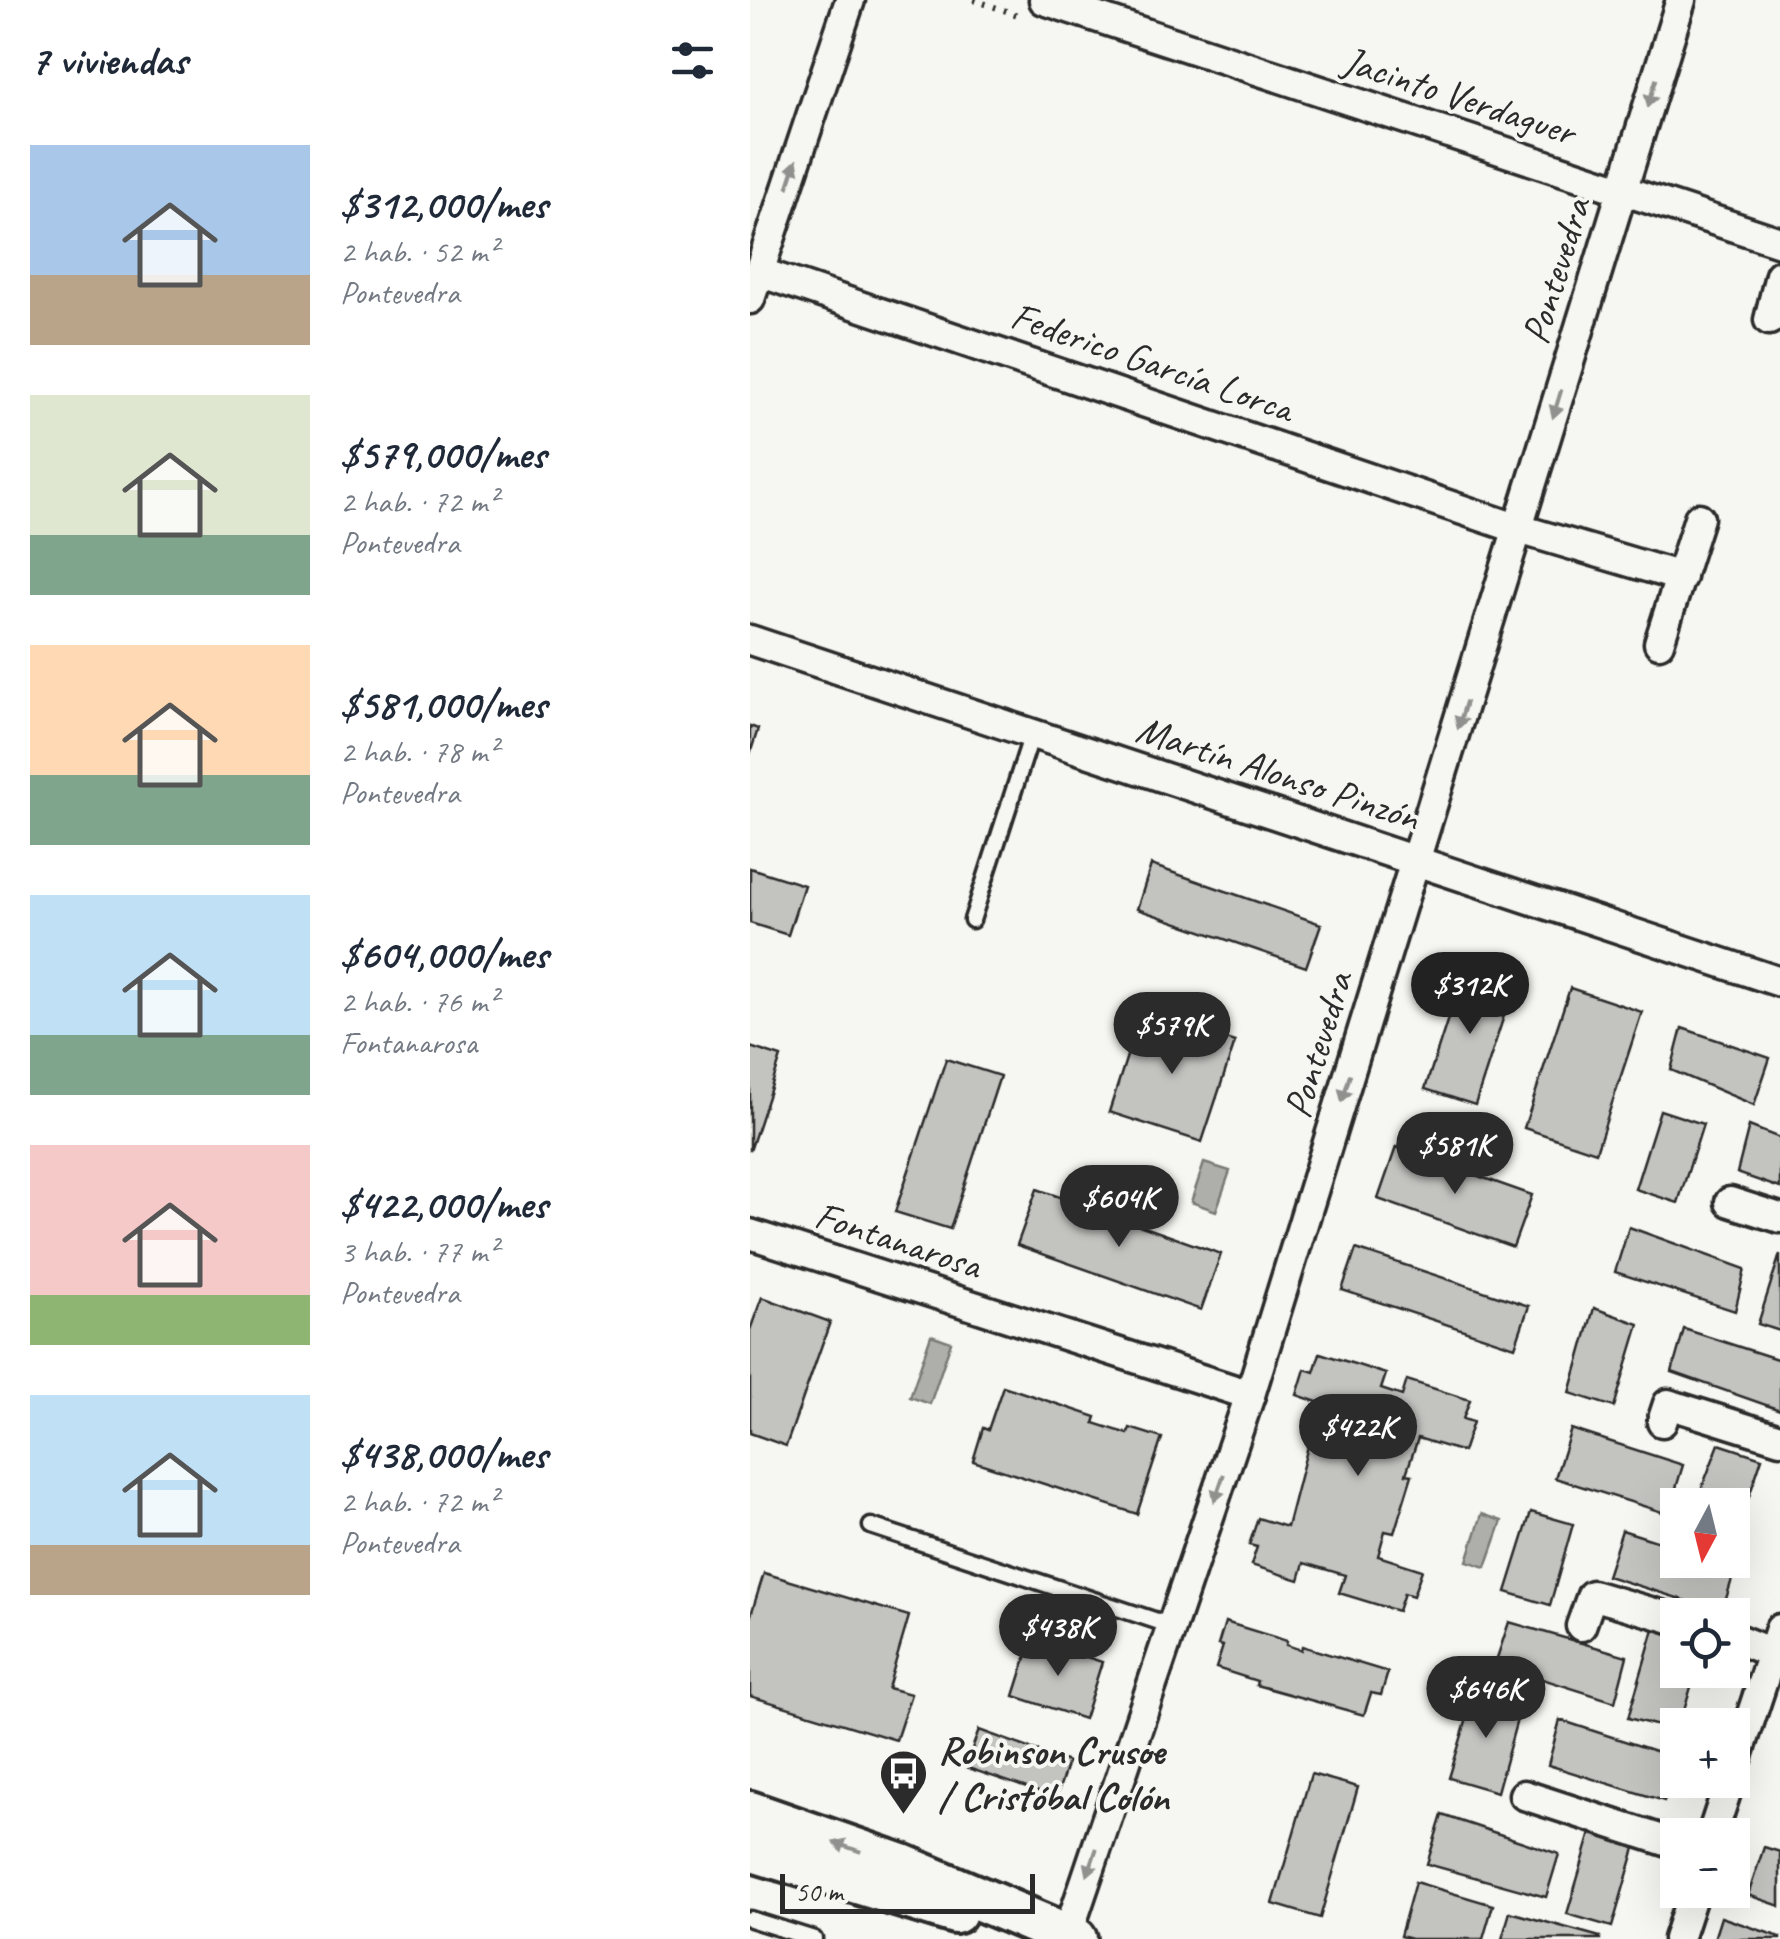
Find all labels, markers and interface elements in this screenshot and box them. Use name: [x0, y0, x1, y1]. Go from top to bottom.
icon: filters: [665, 33, 720, 88]
text: 7 viviendas: [30, 34, 187, 87]
street label: Jacinto Verdaguer: [1335, 35, 1584, 158]
one-way arrow: [1644, 78, 1659, 109]
one-way arrow: [785, 158, 800, 188]
text: $312,000/mes: [340, 178, 547, 231]
icon: home: [110, 185, 230, 305]
street label: Pontevedra: [1510, 190, 1603, 350]
text: 2 hab. · 52 m²: [340, 231, 497, 272]
text: Pontevedra: [340, 272, 460, 313]
street label: Federico García Lorca: [1005, 290, 1303, 435]
one-way arrow: [1549, 389, 1564, 420]
text: $579,000/mes: [340, 428, 546, 481]
icon: home: [110, 435, 230, 555]
text: 2 hab. · 72 m²: [340, 481, 497, 522]
text: Pontevedra: [340, 522, 460, 563]
text: $581,000/mes: [340, 678, 546, 731]
icon: home: [110, 685, 230, 805]
one-way arrow: [1454, 700, 1469, 730]
street label: Martín Alonso Pinzón: [1130, 704, 1427, 843]
text: 2 hab. · 78 m²: [340, 731, 497, 772]
text: Pontevedra: [340, 772, 460, 813]
text: $604,000/mes: [340, 928, 548, 981]
icon: home: [110, 935, 230, 1055]
pin: $312K: [1400, 952, 1540, 1037]
street label: Pontevedra: [1272, 964, 1365, 1124]
text: $312K: [1433, 964, 1507, 1005]
text: 2 hab. · 76 m²: [340, 981, 497, 1022]
pin: $579K: [1102, 992, 1242, 1077]
text: $579K: [1136, 1004, 1208, 1045]
text: Fontanarosa: [340, 1022, 477, 1063]
one-way arrow: [1338, 1073, 1353, 1104]
pin: $581K: [1385, 1112, 1525, 1197]
text: $581K: [1418, 1124, 1492, 1165]
pin: $604K: [1049, 1165, 1189, 1250]
text: $604K: [1082, 1177, 1156, 1218]
text: $422,000/mes: [340, 1178, 547, 1231]
icon: home: [110, 1185, 230, 1305]
street label: Fontanarosa: [809, 1190, 990, 1291]
text: 3 hab. · 77 m²: [340, 1231, 497, 1272]
text: Pontevedra: [340, 1272, 460, 1313]
pin: $422K: [1288, 1394, 1428, 1479]
text: $422K: [1321, 1406, 1395, 1447]
text: $438,000/mes: [340, 1428, 547, 1481]
icon: home: [110, 1435, 230, 1555]
one-way arrow: [1210, 1473, 1225, 1503]
text: 2 hab. · 72 m²: [340, 1481, 497, 1522]
north arrow: [1660, 1488, 1750, 1578]
map controls: [1660, 1488, 1750, 1908]
text: Pontevedra: [340, 1522, 460, 1563]
pin: $438K: [988, 1594, 1128, 1679]
button: locate: [1660, 1598, 1750, 1688]
text: $438K: [1021, 1606, 1095, 1647]
pin: $646K: [1416, 1656, 1556, 1741]
text: $646K: [1448, 1668, 1524, 1709]
button: +: [1660, 1708, 1750, 1798]
place label: Robinson Crusoe / Cristóbal Colón: [938, 1726, 1171, 1822]
bus stop icon: Robinson Crusoe / Cristóbal Colón: [877, 1748, 929, 1816]
button: −: [1660, 1818, 1750, 1908]
one-way arrow: [832, 1838, 862, 1853]
one-way arrow: [1084, 1847, 1099, 1877]
scale bar: [780, 1869, 1035, 1914]
text: 50 m: [795, 1874, 843, 1909]

